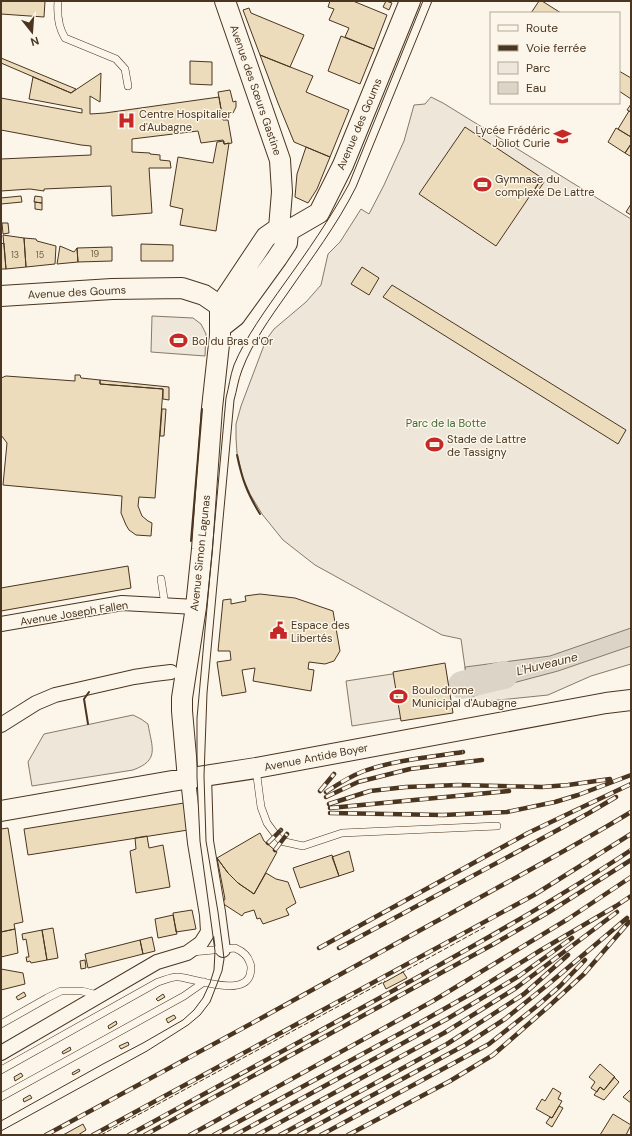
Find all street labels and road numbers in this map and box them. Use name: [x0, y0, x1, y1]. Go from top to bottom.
street label: Avenue des Sœurs Gastine: [227, 23, 285, 157]
street label: Avenue des Goums: [333, 76, 385, 172]
street label: Avenue des Goums: [28, 282, 126, 302]
street label: Avenue Simon Lagunas: [187, 494, 213, 612]
street label: Avenue Joseph Fallen: [19, 598, 129, 628]
street label: Avenue Antide Boyer: [263, 740, 369, 774]

